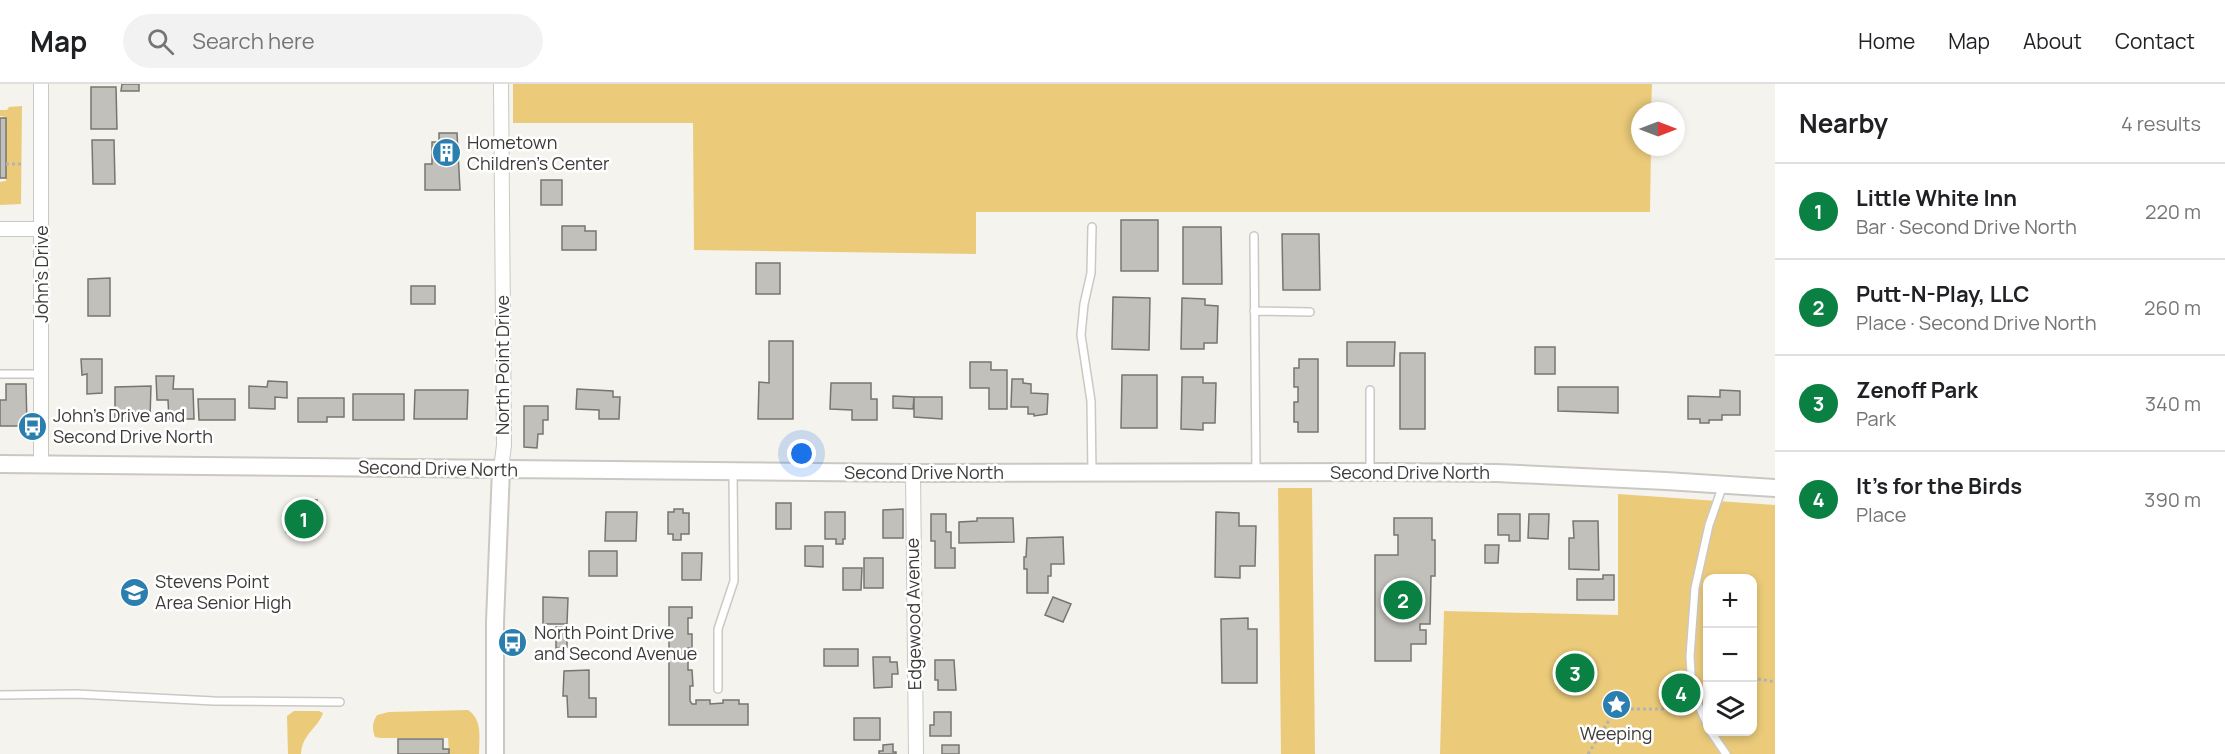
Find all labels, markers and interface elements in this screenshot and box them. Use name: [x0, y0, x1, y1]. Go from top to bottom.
search box: [123, 14, 543, 68]
text: Map: [30, 22, 87, 60]
icon: search: [144, 25, 177, 58]
text: Search here: [192, 26, 315, 56]
text: Home: [1858, 27, 1915, 55]
text: Map: [1948, 27, 1990, 55]
text: About: [2023, 27, 2082, 55]
text: Contact: [2115, 27, 2195, 55]
north arrow: [1631, 102, 1685, 156]
text: Nearby: [1799, 105, 1888, 141]
text: 4 results: [2121, 110, 2201, 137]
place label: Hometown Children's Center: [467, 130, 610, 175]
building icon: Hometown Children's Center: [430, 137, 462, 169]
text: Little White Inn: [1856, 183, 2017, 213]
text: 1: [1814, 198, 1823, 225]
text: 220 m: [2145, 198, 2201, 225]
text: Bar · Second Drive North: [1856, 213, 2077, 240]
street label: John's Drive: [29, 225, 53, 323]
text: Putt-N-Play, LLC: [1856, 279, 2029, 309]
text: 2: [1813, 294, 1824, 321]
text: 260 m: [2144, 294, 2201, 321]
street label: North Point Drive: [490, 295, 514, 435]
text: Place · Second Drive North: [1856, 309, 2097, 336]
text: Zenoff Park: [1856, 375, 1978, 405]
text: 3: [1813, 390, 1824, 417]
text: 340 m: [2145, 390, 2201, 417]
place label: John’s Drive and Second Drive North: [53, 403, 213, 448]
text: Park: [1856, 405, 1896, 432]
bus stop icon: John’s Drive and Second Drive North: [16, 410, 48, 442]
your location: [787, 439, 816, 468]
street label: Second Drive North: [358, 455, 518, 481]
street label: Second Drive North: [844, 460, 1004, 484]
street label: Second Drive North: [1330, 460, 1490, 484]
text: It's for the Birds: [1856, 471, 2022, 501]
text: 4: [1812, 486, 1825, 513]
text: 390 m: [2144, 486, 2201, 513]
pin: 1: [284, 496, 324, 542]
text: Place: [1856, 501, 1906, 528]
street label: Edgewood Avenue: [900, 538, 926, 690]
place label: Stevens Point Area Senior High: [155, 569, 292, 614]
map controls: [1703, 574, 1757, 736]
button: +: [1703, 574, 1757, 628]
school or university icon: Stevens Point Area Senior High: [118, 576, 150, 608]
pin: 2: [1384, 578, 1422, 622]
place label: North Point Drive and Second Avenue: [534, 620, 697, 665]
bus stop icon: North Point Drive and Second Avenue: [497, 627, 529, 659]
button: −: [1703, 628, 1757, 682]
pin: 3: [1556, 650, 1594, 696]
pin: 4: [1662, 670, 1700, 716]
button: layers: [1703, 682, 1757, 736]
place icon: Weeping: [1600, 689, 1632, 721]
place label: Weeping: [1580, 721, 1652, 745]

